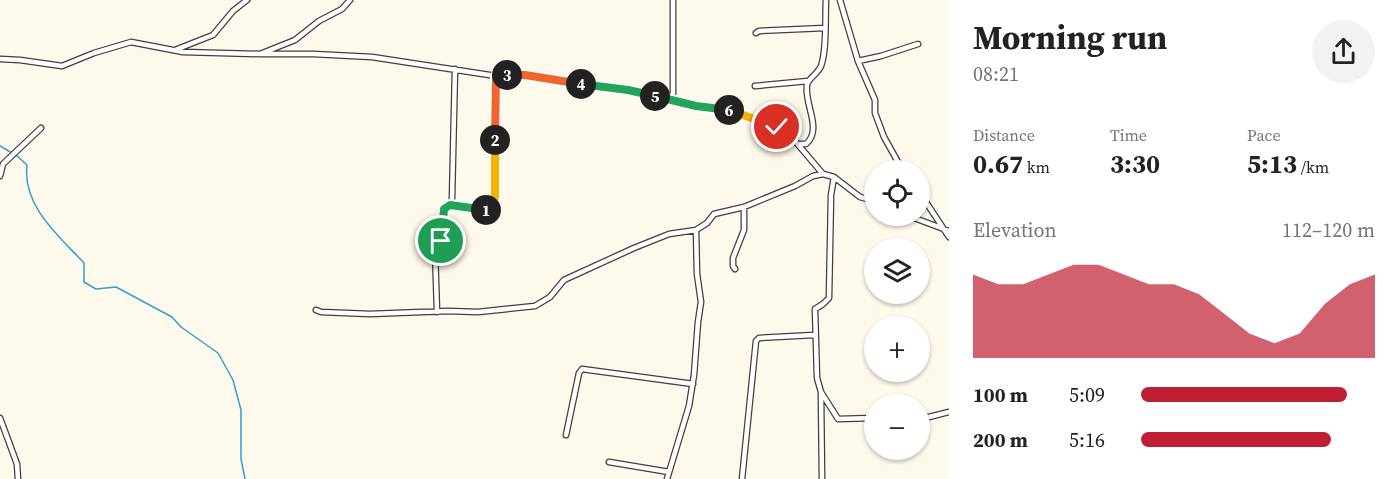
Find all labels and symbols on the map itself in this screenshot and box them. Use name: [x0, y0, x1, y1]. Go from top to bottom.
pin: 3: [492, 60, 522, 90]
pin: 4: [566, 69, 596, 99]
pin: 5: [640, 81, 670, 111]
pin: 6: [714, 95, 744, 125]
pin: [751, 101, 802, 152]
pin: 2: [480, 125, 510, 155]
pin: 1: [471, 195, 501, 225]
pin: [415, 215, 466, 266]

